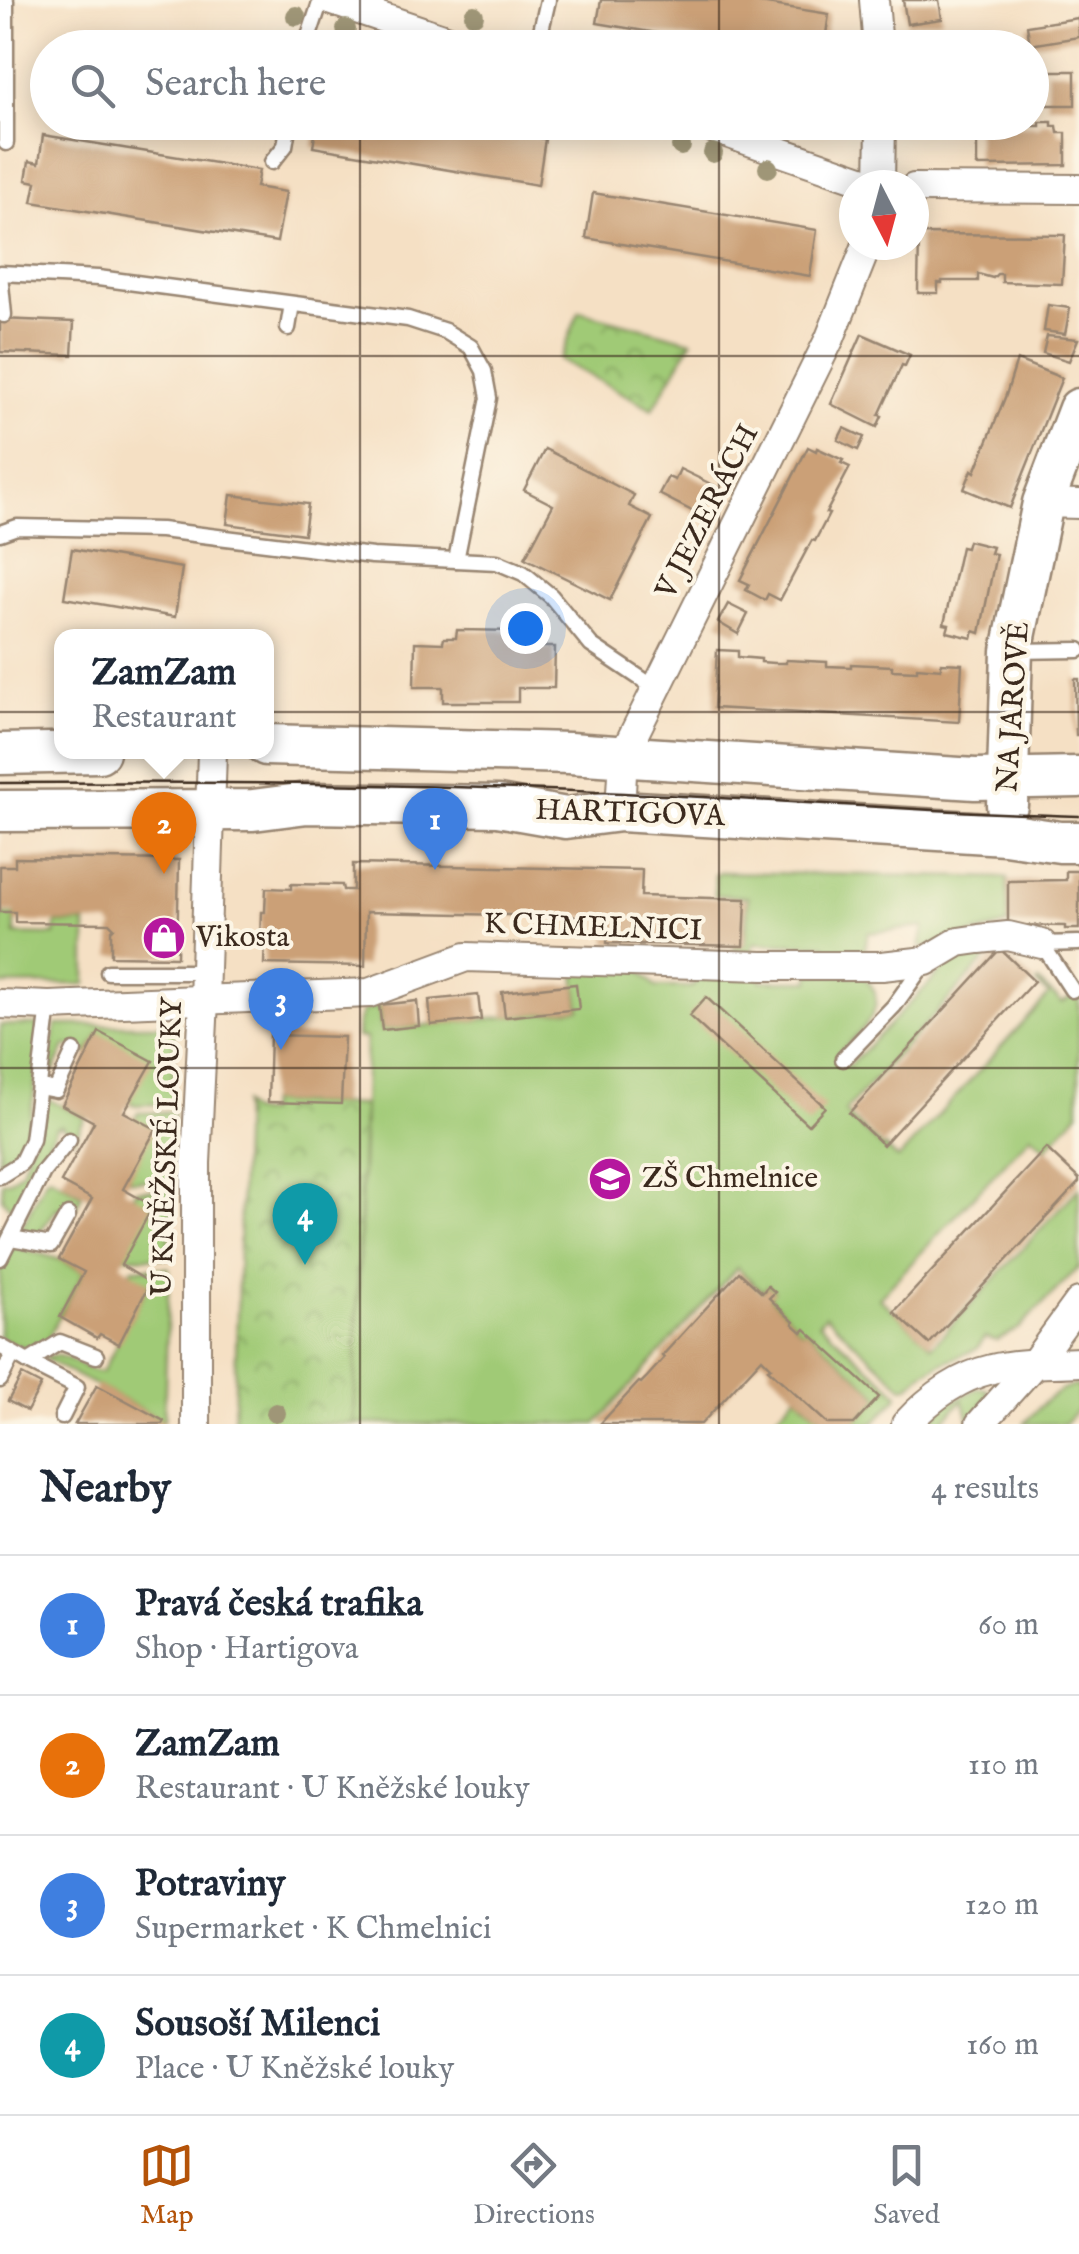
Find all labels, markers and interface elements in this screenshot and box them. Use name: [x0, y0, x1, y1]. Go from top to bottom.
search box: [30, 30, 1049, 140]
icon: search: [65, 58, 120, 113]
text: Search here: [145, 61, 326, 109]
north arrow: [839, 170, 929, 260]
street label: V JEZERÁCH: [646, 418, 768, 607]
your location: [500, 603, 551, 654]
street label: NA JAROVĚ: [988, 620, 1039, 794]
popup: [54, 629, 274, 759]
text: ZamZam: [91, 650, 236, 698]
text: Restaurant: [91, 698, 237, 739]
pin: 1: [402, 788, 468, 870]
pin: 2: [132, 792, 196, 874]
street label: HARTIGOVA: [535, 792, 726, 836]
street label: K CHMELNICI: [483, 905, 703, 951]
shop icon: Vikosta: [141, 915, 187, 961]
place label: Vikosta: [195, 919, 289, 957]
pin: 3: [248, 968, 314, 1050]
street label: U KNĚŽSKÉ LOUKY: [143, 995, 192, 1297]
school or university icon: ZŠ Chmelnice: [587, 1156, 633, 1202]
place label: ZŠ Chmelnice: [642, 1160, 818, 1198]
pin: 4: [272, 1182, 338, 1265]
text: Nearby: [40, 1463, 171, 1516]
text: 4 results: [931, 1469, 1039, 1510]
text: Pravá česká trafika: [135, 1581, 423, 1629]
text: 1: [67, 1605, 78, 1646]
text: 60 m: [978, 1605, 1039, 1646]
text: Shop · Hartigova: [135, 1629, 359, 1670]
text: ZamZam: [135, 1721, 280, 1769]
text: 2: [65, 1745, 80, 1786]
text: 110 m: [968, 1745, 1039, 1786]
text: Restaurant · U Kněžské louky: [135, 1769, 530, 1810]
text: Potraviny: [135, 1861, 285, 1909]
text: 3: [67, 1885, 78, 1926]
text: 120 m: [965, 1885, 1039, 1926]
text: Supermarket · K Chmelnici: [135, 1909, 491, 1950]
text: Sousoší Milenci: [135, 2001, 380, 2049]
text: 4: [65, 2025, 80, 2066]
text: 160 m: [966, 2025, 1039, 2066]
text: Place · U Kněžské louky: [135, 2049, 454, 2090]
tab: Map: [139, 2138, 194, 2233]
tab: Directions: [473, 2138, 595, 2233]
tab: Saved: [873, 2138, 940, 2233]

